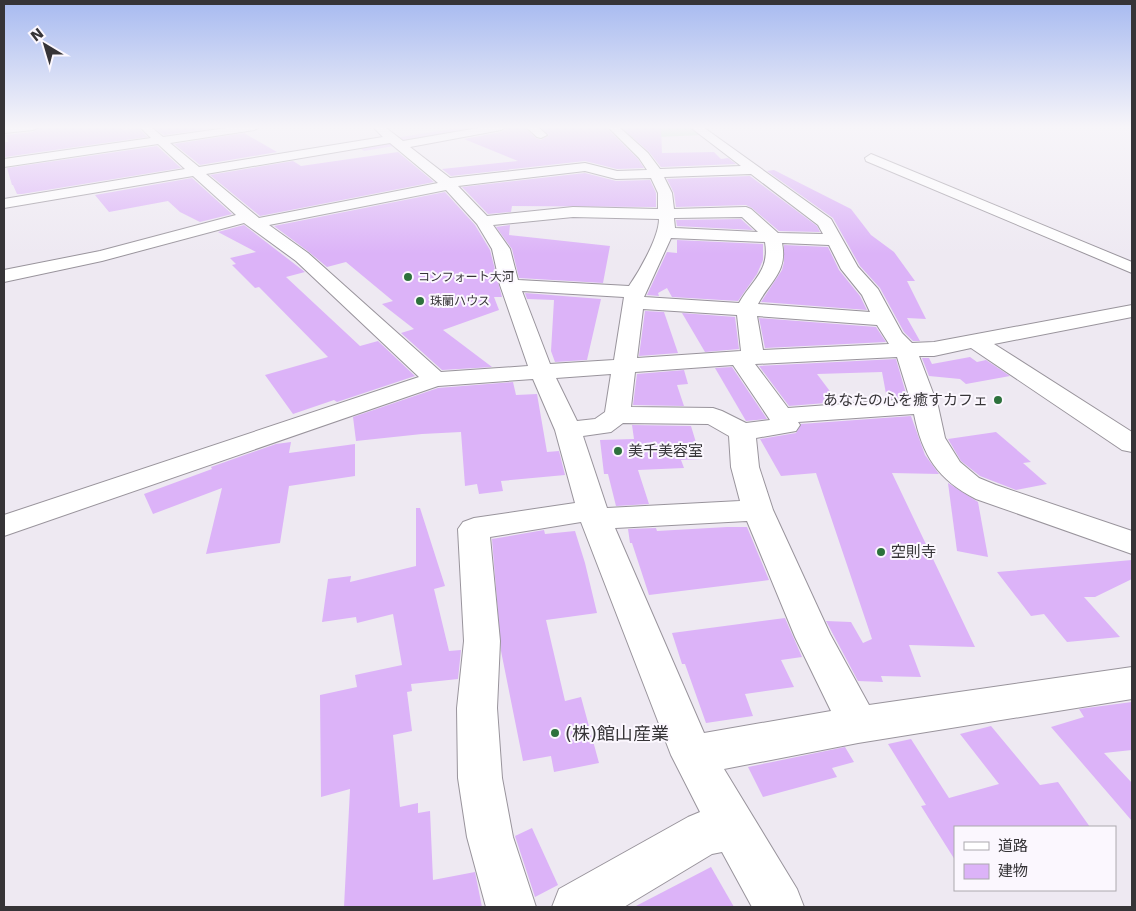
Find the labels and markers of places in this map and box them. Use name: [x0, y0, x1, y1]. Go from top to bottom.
place label: コンフォート大河: [418, 270, 514, 284]
marker: コンフォート大河: [402, 271, 414, 283]
place label: 珠蘭ハウス: [430, 294, 490, 308]
marker: 珠蘭ハウス: [414, 295, 426, 307]
place label: あなたの心を癒すカフェ: [823, 391, 988, 409]
marker: あなたの心を癒すカフェ: [992, 394, 1004, 406]
place label: 美千美容室: [628, 442, 703, 460]
marker: 美千美容室: [612, 445, 624, 457]
place label: 空則寺: [891, 543, 936, 561]
marker: 空則寺: [875, 546, 887, 558]
place label: (株)館山産業: [565, 723, 669, 744]
marker: (株)館山産業: [549, 727, 561, 739]

